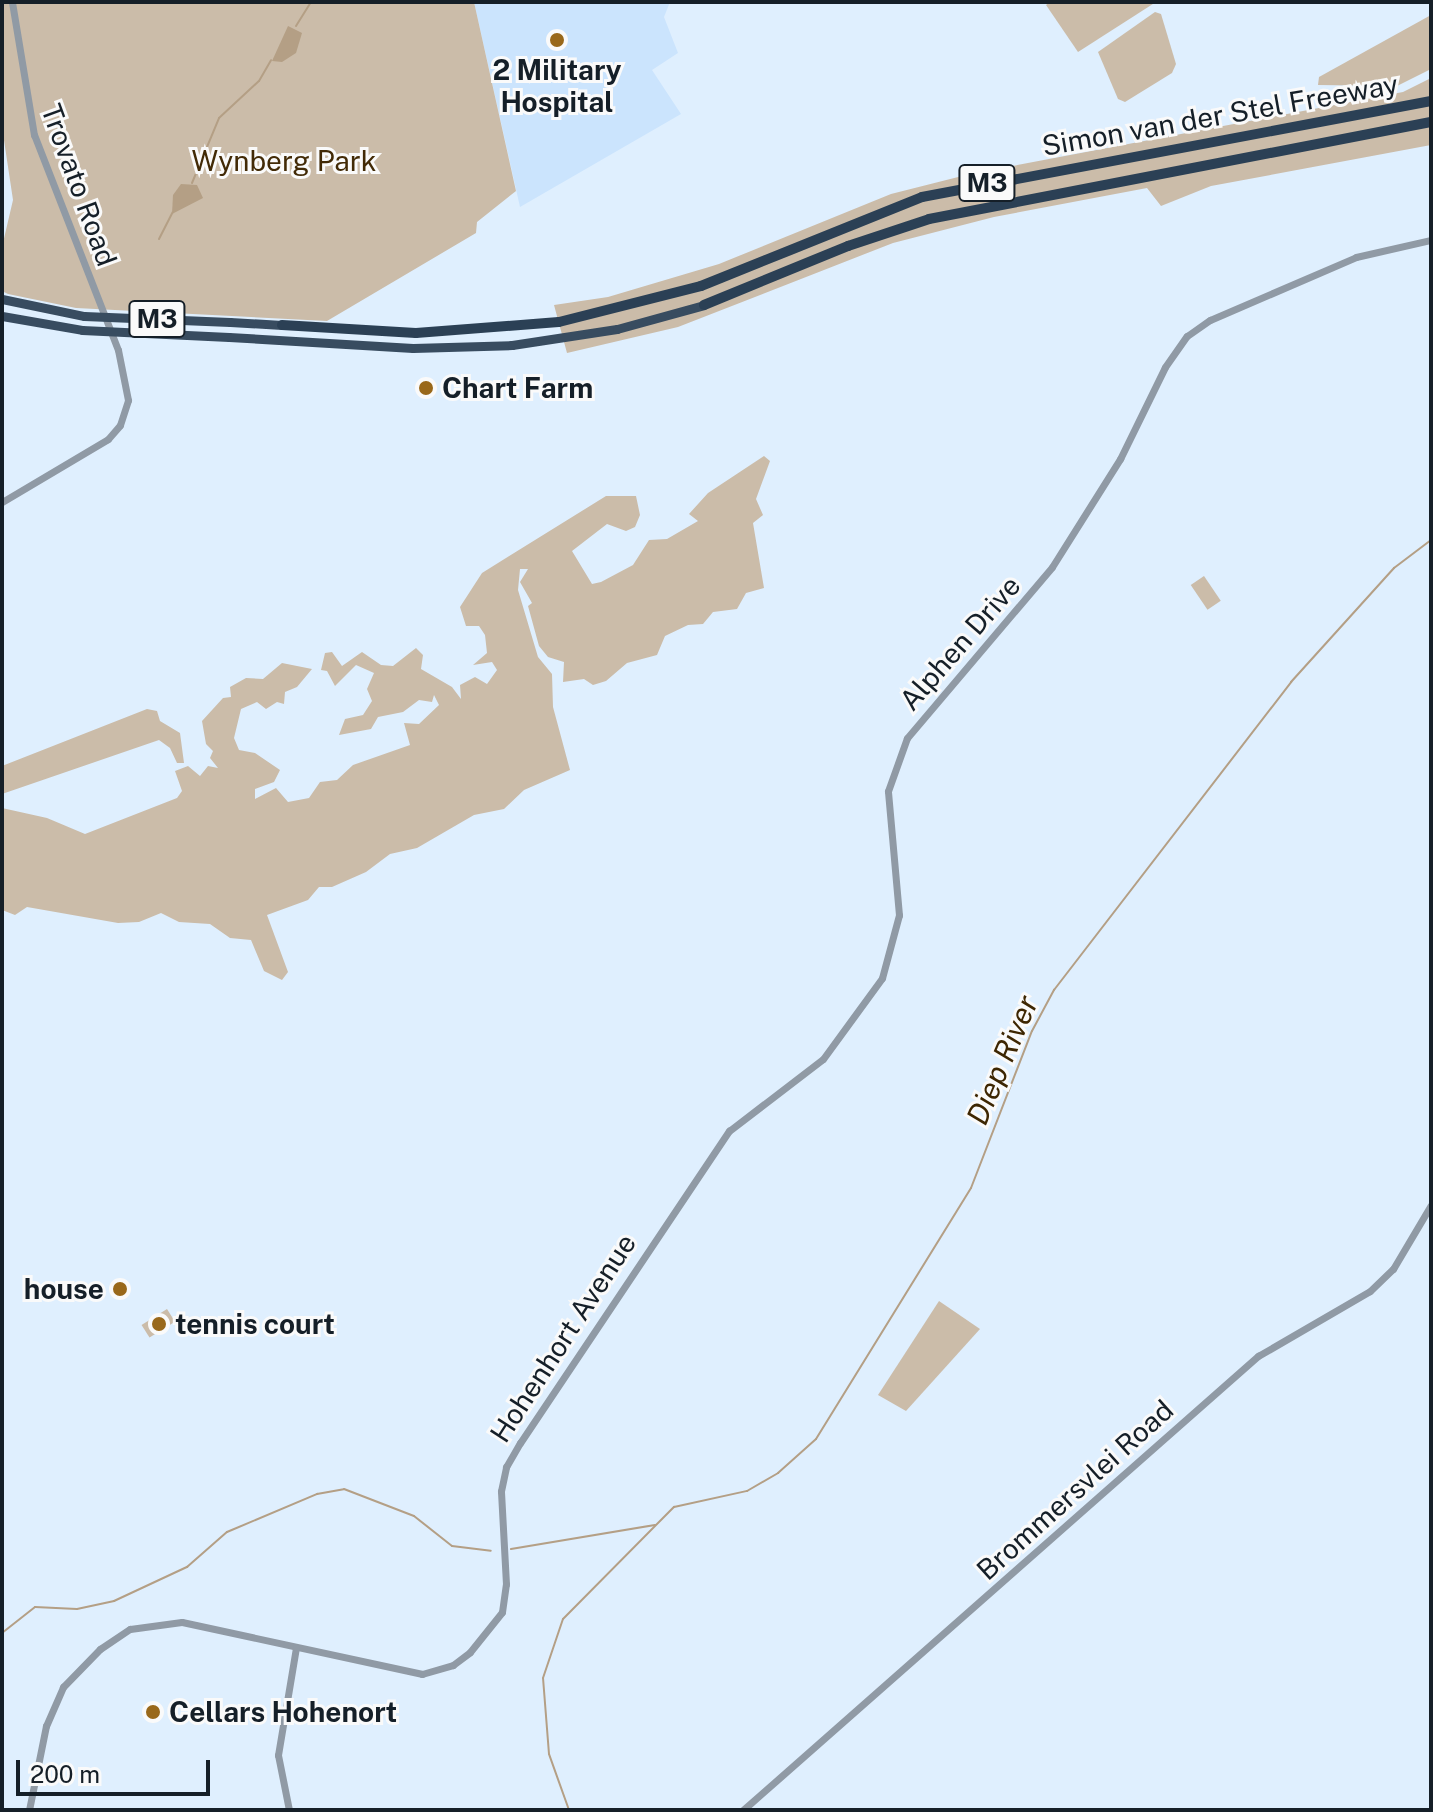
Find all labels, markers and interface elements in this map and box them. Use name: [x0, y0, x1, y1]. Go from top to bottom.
marker: 2 Military Hospital: [548, 31, 566, 49]
place label: 2 Military Hospital: [493, 53, 621, 119]
street label: Simon van der Stel Freeway: [1039, 67, 1401, 163]
street label: Trovato Road: [34, 99, 124, 271]
park label: Wynberg Park: [192, 144, 376, 178]
road number: M3: [957, 161, 1017, 205]
road number: M3: [127, 297, 187, 341]
place label: Chart Farm: [442, 371, 593, 405]
marker: Chart Farm: [417, 379, 435, 397]
street label: Alphen Drive: [893, 569, 1027, 717]
water label: Diep River: [959, 990, 1045, 1130]
street label: Hohenhort Avenue: [483, 1228, 643, 1448]
place label: house: [24, 1272, 104, 1306]
marker: house: [111, 1280, 129, 1298]
place label: tennis court: [175, 1307, 335, 1341]
marker: tennis court: [150, 1315, 168, 1333]
street label: Brommersvlei Road: [970, 1393, 1180, 1587]
place label: Cellars Hohenort: [169, 1695, 397, 1729]
marker: Cellars Hohenort: [144, 1703, 162, 1721]
scale bar: [20, 1744, 214, 1794]
text: 200 m: [30, 1760, 100, 1788]

